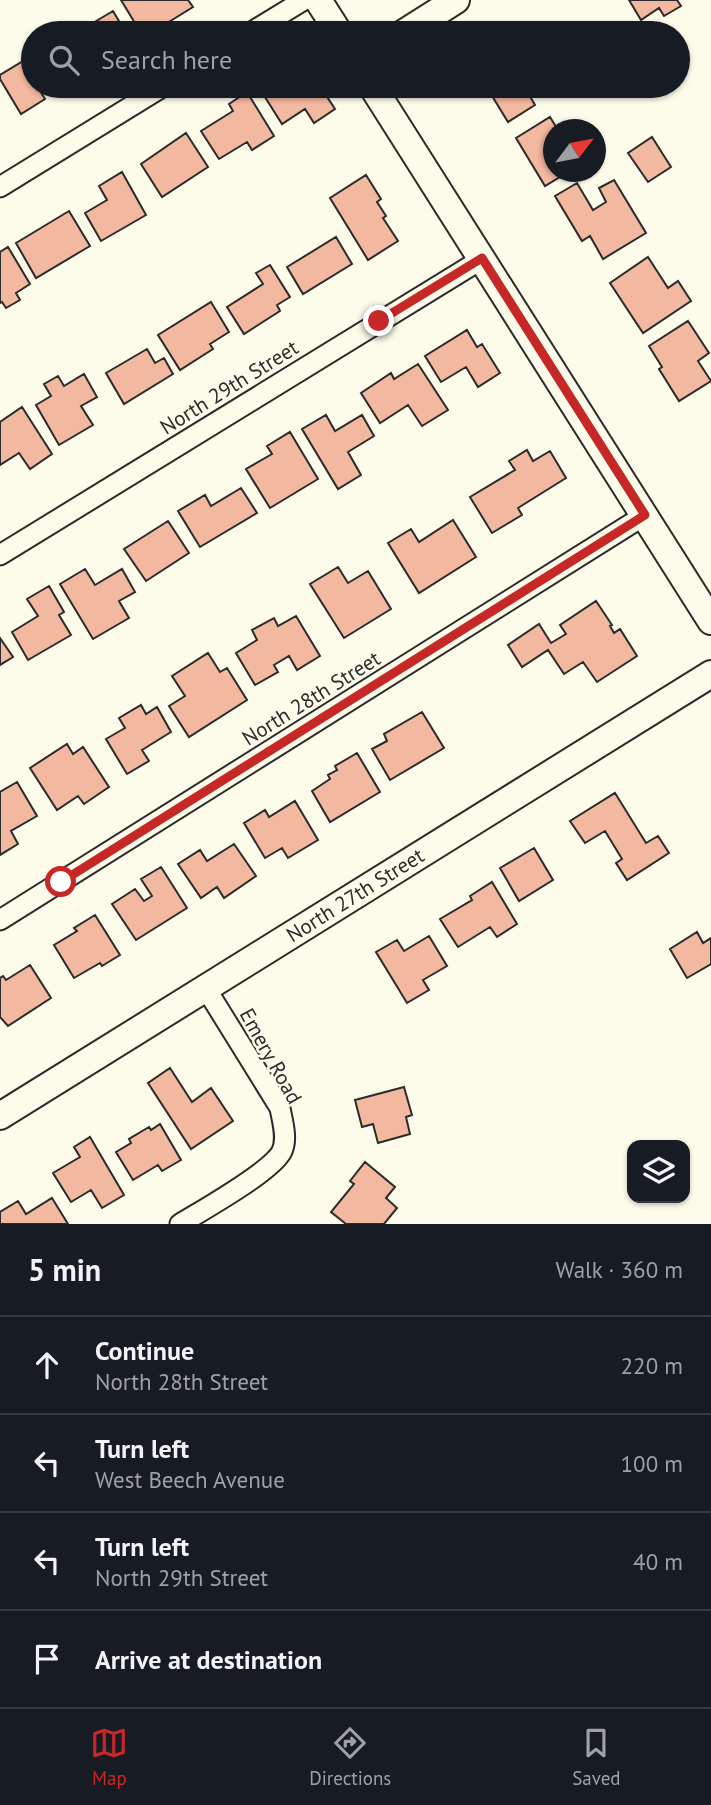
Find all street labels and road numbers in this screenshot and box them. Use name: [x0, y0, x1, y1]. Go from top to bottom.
street label: North 29th Street: [155, 334, 303, 440]
street label: North 28th Street: [237, 645, 385, 751]
street label: North 27th Street: [281, 842, 429, 948]
street label: Emery Road: [234, 1003, 308, 1109]

